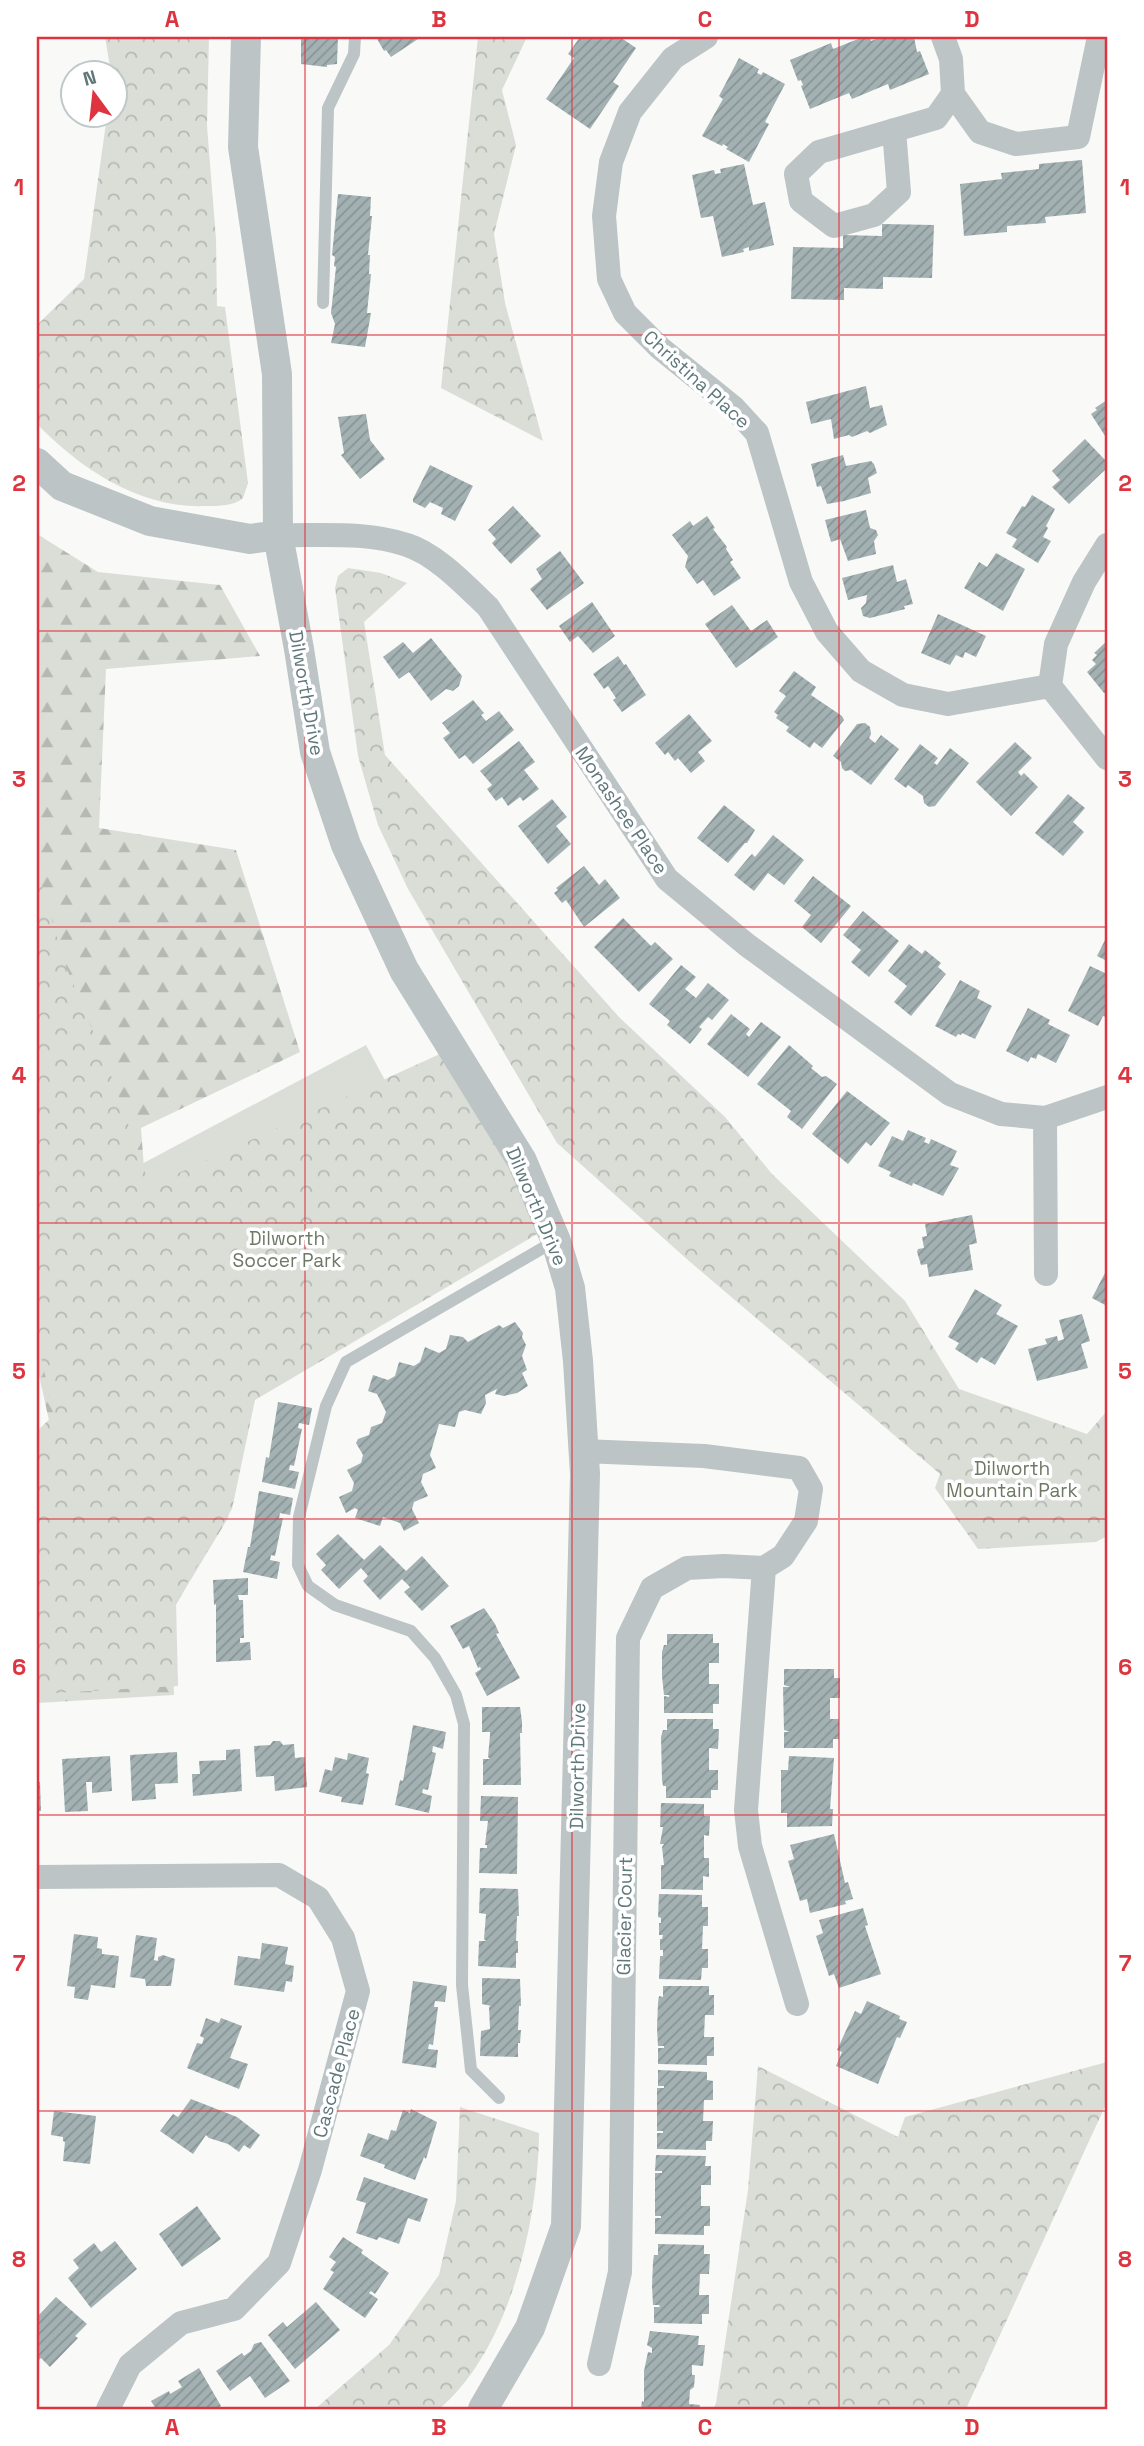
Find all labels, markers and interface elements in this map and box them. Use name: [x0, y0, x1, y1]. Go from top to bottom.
text: A: [165, 4, 180, 34]
text: B: [431, 4, 447, 34]
text: C: [698, 4, 712, 34]
text: D: [964, 4, 980, 34]
north arrow: [60, 60, 130, 130]
text: N: [80, 64, 99, 92]
text: 1: [14, 172, 24, 202]
text: 1: [1120, 172, 1130, 202]
street label: Christina Place: [638, 325, 755, 434]
text: 2: [12, 468, 26, 498]
text: 2: [1118, 468, 1132, 498]
street label: Dilworth Drive: [283, 629, 330, 758]
street label: Monashee Place: [570, 741, 674, 879]
text: 3: [12, 764, 26, 794]
text: 3: [1118, 764, 1132, 794]
text: 4: [12, 1060, 27, 1090]
text: 4: [1118, 1060, 1133, 1090]
street label: Dilworth Drive: [500, 1143, 573, 1269]
park label: Dilworth Soccer Park: [233, 1226, 341, 1273]
text: 5: [12, 1356, 26, 1386]
text: 5: [1118, 1356, 1132, 1386]
park label: Dilworth Mountain Park: [946, 1456, 1078, 1503]
text: 6: [12, 1652, 26, 1682]
text: 6: [1118, 1652, 1132, 1682]
street label: Dilworth Drive: [564, 1702, 591, 1830]
street label: Glacier Court: [611, 1856, 638, 1976]
text: 7: [13, 1948, 26, 1978]
text: 7: [1119, 1948, 1132, 1978]
street label: Cascade Place: [307, 2006, 366, 2141]
text: 8: [12, 2244, 26, 2274]
text: 8: [1118, 2244, 1132, 2274]
text: A: [165, 2412, 180, 2442]
text: B: [431, 2412, 447, 2442]
text: C: [698, 2412, 712, 2442]
text: D: [964, 2412, 980, 2442]

